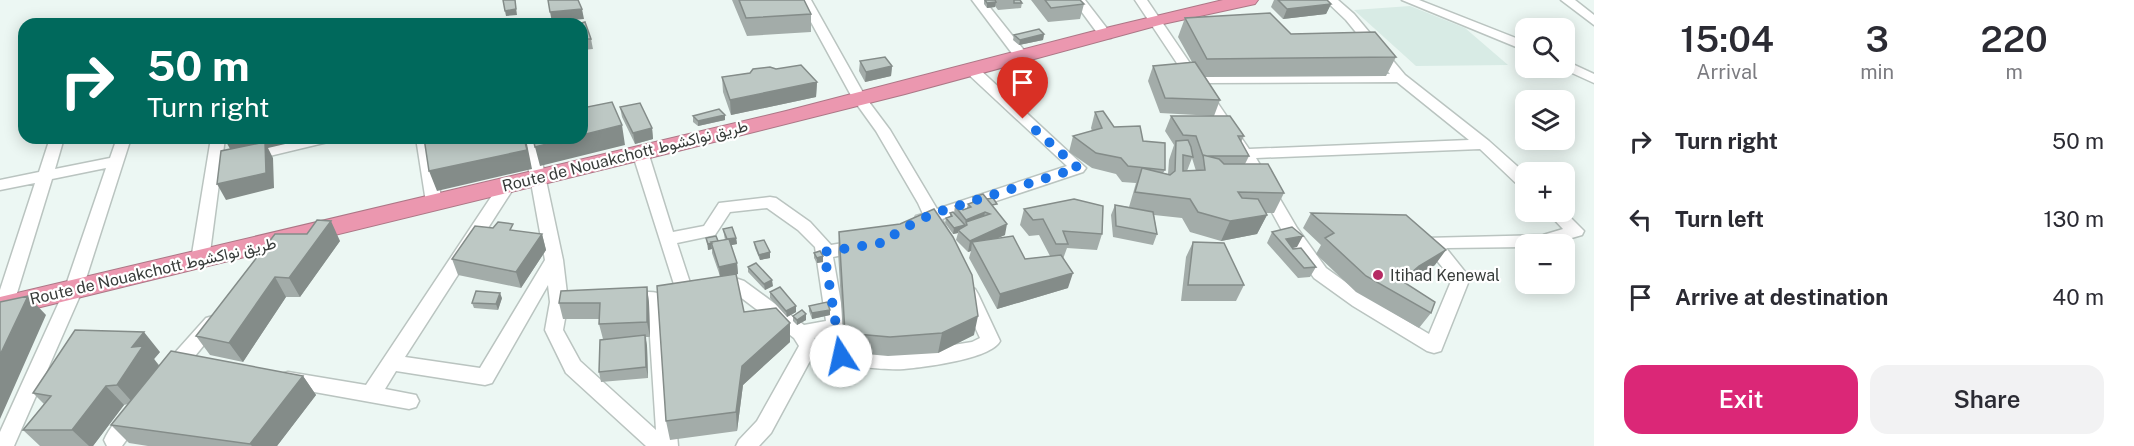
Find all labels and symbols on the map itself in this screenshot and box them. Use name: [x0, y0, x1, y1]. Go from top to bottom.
pin: [997, 57, 1048, 119]
street label: Route de Nouakchott طريق نواكشوط: [500, 116, 750, 197]
street label: Route de Nouakchott طريق نواكشوط: [28, 233, 278, 310]
place label: Itihad Kenewal: [1390, 266, 1500, 285]
marker: Itihad Kenewal: [1371, 268, 1385, 282]
position arrow: [809, 324, 873, 388]

